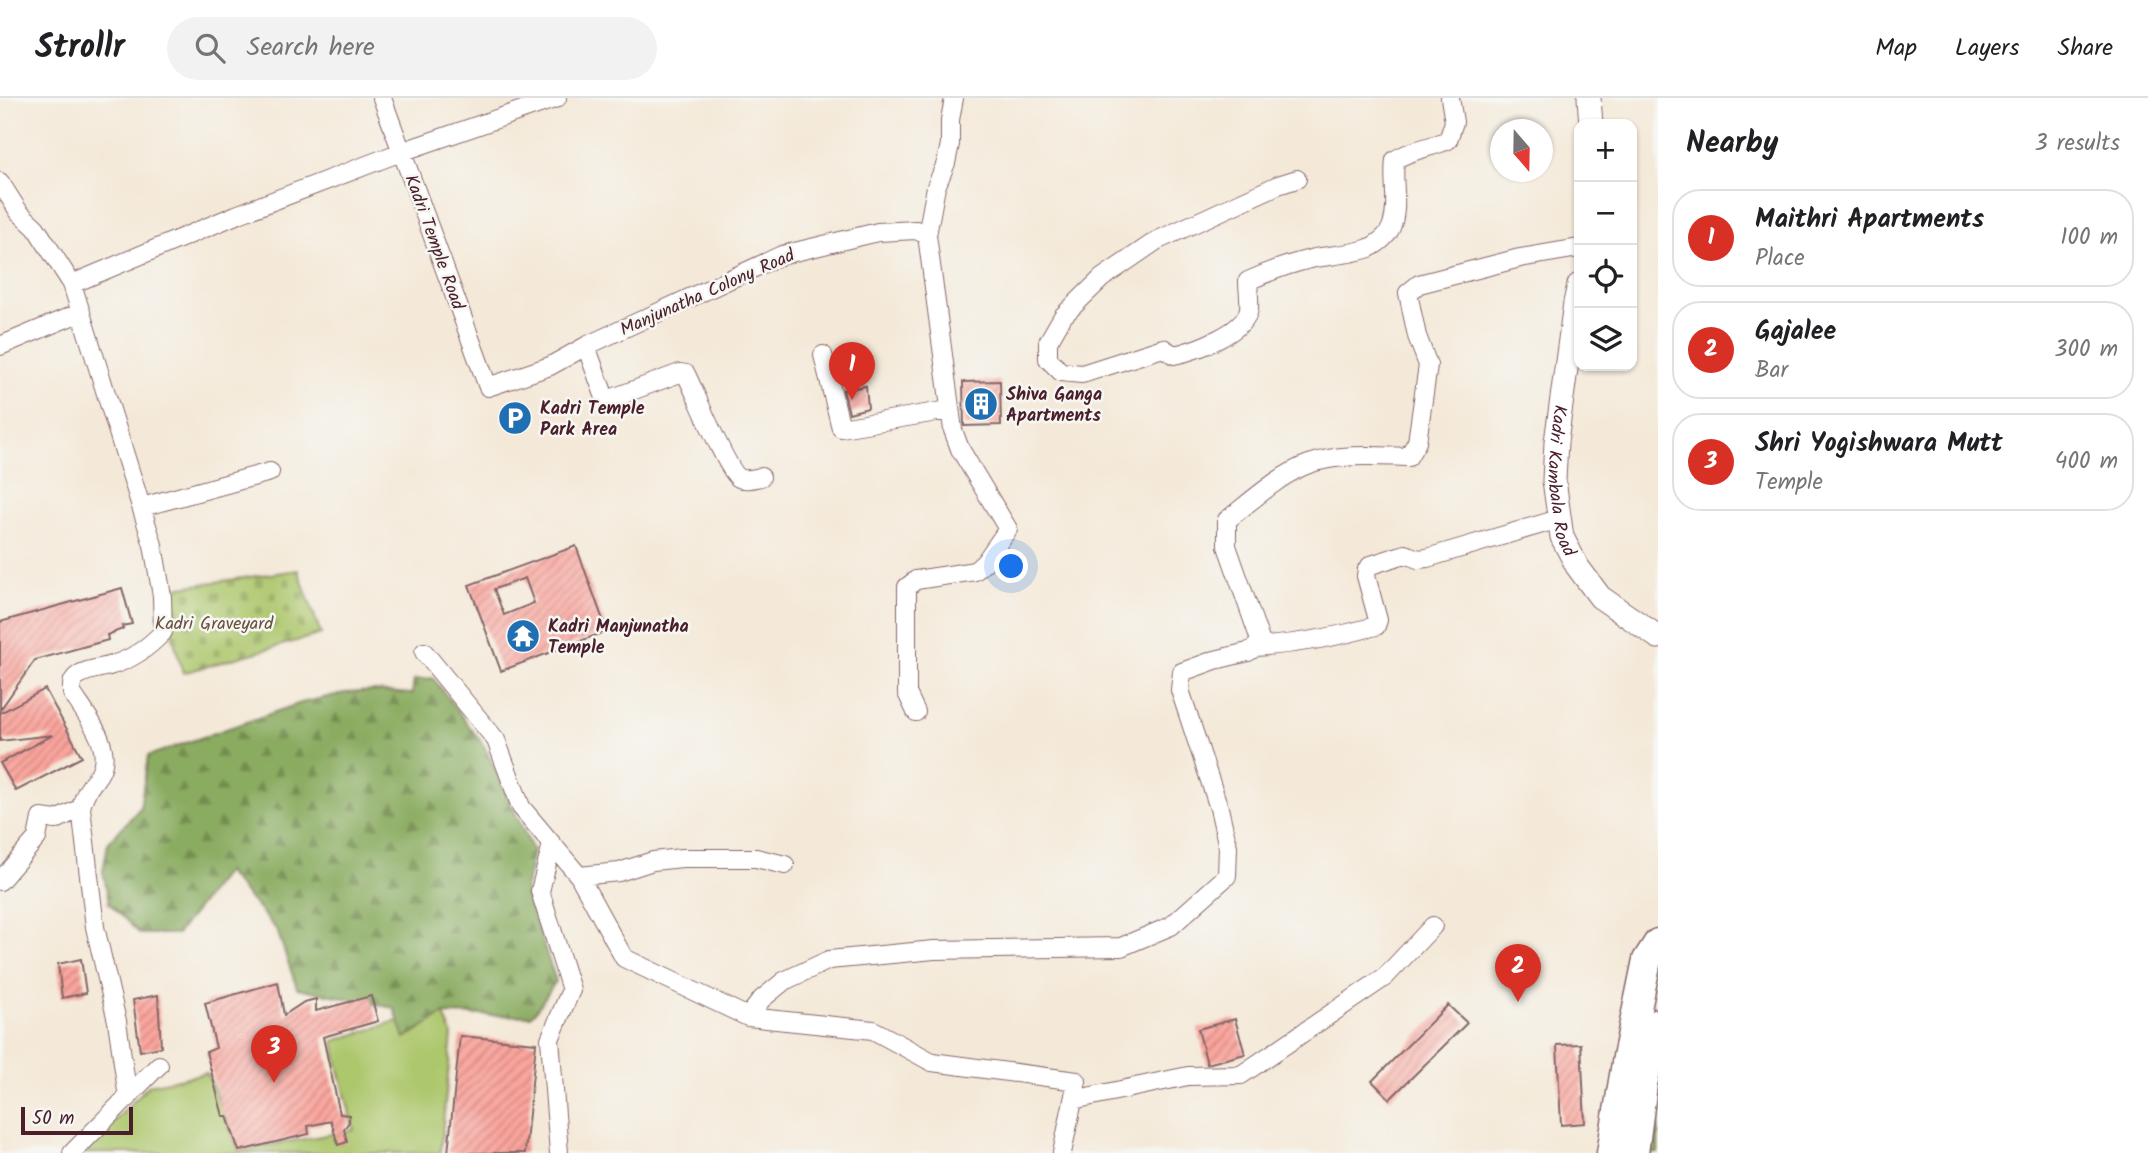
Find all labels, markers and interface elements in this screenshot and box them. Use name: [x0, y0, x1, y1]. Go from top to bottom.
search box: [167, 17, 657, 80]
text: Strollr: [35, 22, 125, 75]
text: Search here: [247, 27, 375, 69]
icon: search: [191, 29, 229, 67]
text: Map: [1875, 29, 1917, 68]
text: Layers: [1955, 29, 2019, 68]
text: Share: [2057, 29, 2113, 68]
north arrow: [1490, 119, 1553, 182]
map controls: [1574, 119, 1637, 371]
button: +: [1574, 119, 1637, 182]
text: Nearby: [1686, 120, 1778, 168]
text: 3 results: [2034, 126, 2120, 162]
street label: Kadri Temple Road: [396, 171, 472, 315]
button: −: [1574, 182, 1637, 245]
text: Maithri Apartments: [1755, 199, 1984, 241]
text: 1: [1708, 220, 1714, 256]
text: 100 m: [2060, 220, 2118, 256]
street label: Manjunatha Colony Road: [616, 241, 801, 345]
text: Place: [1755, 241, 1805, 277]
button: locate: [1574, 245, 1637, 308]
button: layers: [1574, 308, 1637, 371]
text: Gajalee: [1755, 311, 1836, 353]
text: 2: [1704, 332, 1718, 368]
text: 300 m: [2054, 332, 2118, 368]
pin: 1: [829, 342, 875, 400]
text: Bar: [1755, 353, 1788, 389]
place label: Shiva Ganga Apartments: [1006, 381, 1102, 431]
building icon: Shiva Ganga Apartments: [962, 385, 1000, 423]
place label: Kadri Temple Park Area: [540, 395, 645, 445]
parking icon: Kadri Temple Park Area: [496, 399, 534, 437]
street label: Kadri Kambala Road: [1538, 403, 1583, 563]
text: Shri Yogishwara Mutt: [1755, 423, 2003, 465]
text: 3: [1705, 444, 1717, 480]
text: 400 m: [2055, 444, 2118, 480]
text: Temple: [1755, 465, 1823, 501]
your location: [994, 549, 1028, 583]
park label: Kadri Graveyard: [155, 610, 274, 639]
place label: Kadri Manjunatha Temple: [548, 613, 689, 663]
temple icon: Kadri Manjunatha Temple: [504, 617, 542, 655]
pin: 2: [1495, 944, 1541, 1002]
pin: 3: [251, 1025, 297, 1083]
scale bar: [21, 1104, 133, 1136]
text: 50 m: [32, 1104, 74, 1134]

